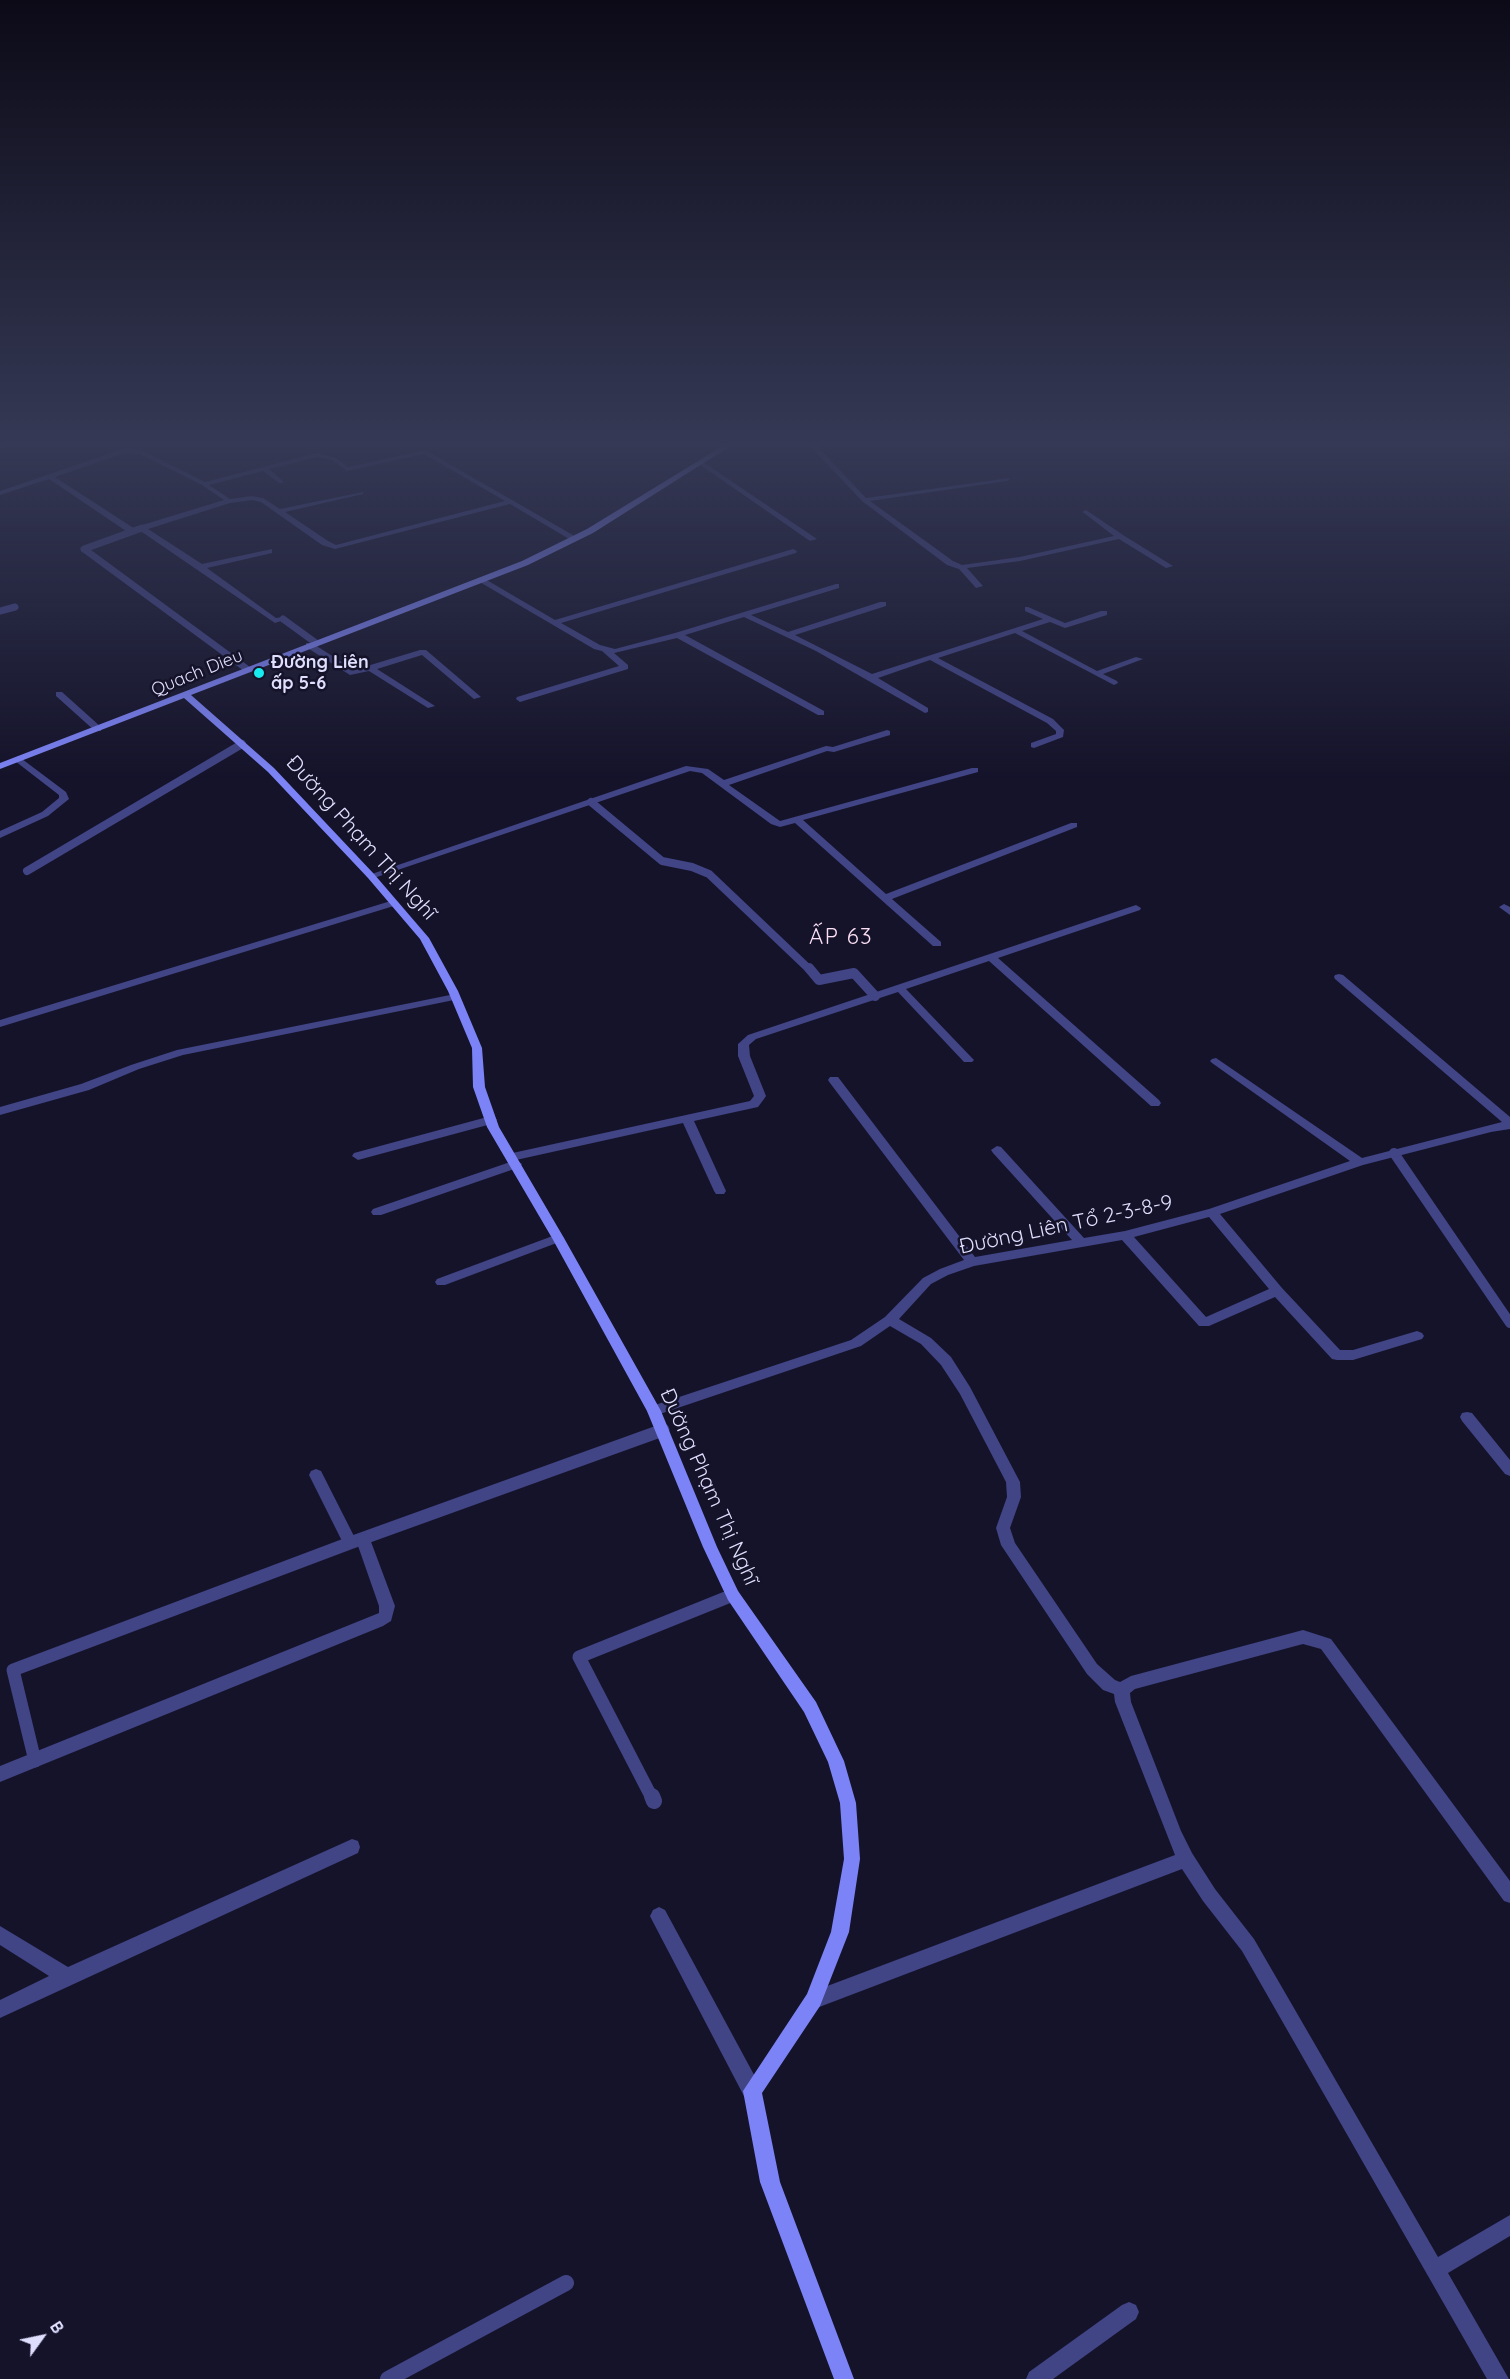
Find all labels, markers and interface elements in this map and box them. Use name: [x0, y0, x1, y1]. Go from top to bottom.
street label: Quach Dieu: [148, 645, 246, 701]
place label: Đường Liên ấp 5-6: [271, 652, 369, 694]
marker: Đường Liên ấp 5-6: [252, 666, 266, 680]
street label: Đường Phạm Thị Nghĩ: [281, 751, 441, 925]
district label: ẤP 63: [809, 924, 873, 950]
street label: Đường Liên Tổ 2-3-8-9: [957, 1190, 1175, 1260]
street label: Đường Phạm Thị Nghĩ: [654, 1385, 764, 1589]
north arrow: [12, 2307, 72, 2367]
text: B: [46, 2317, 68, 2337]

